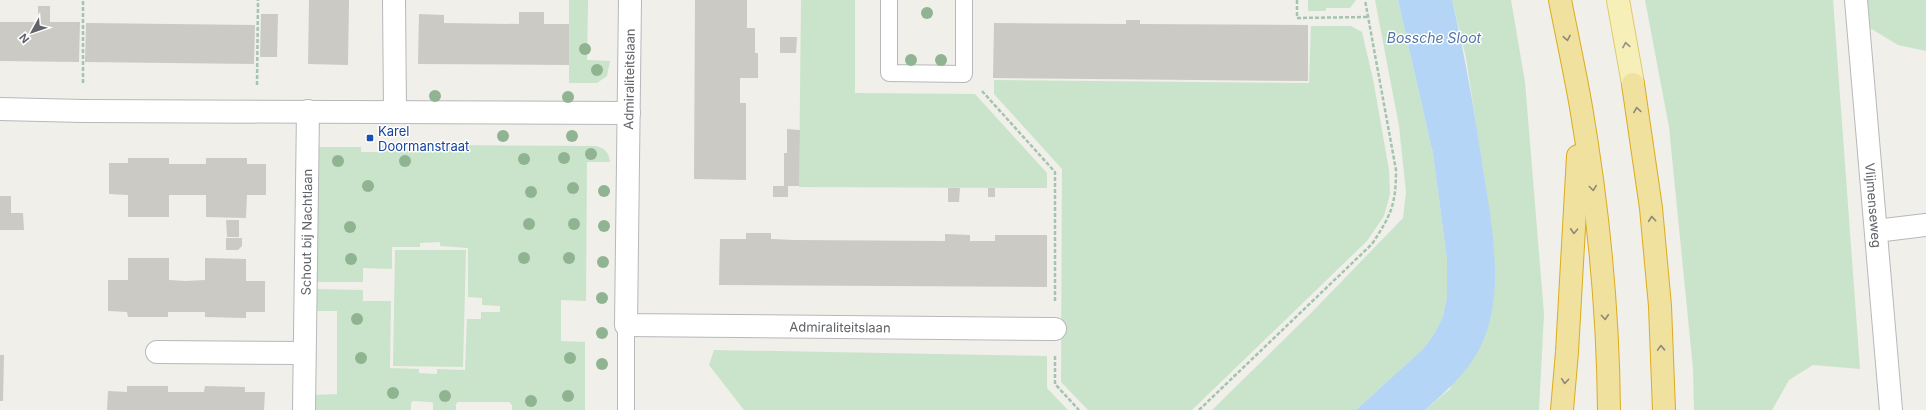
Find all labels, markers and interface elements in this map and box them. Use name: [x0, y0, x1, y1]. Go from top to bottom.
north arrow: [12, 12, 52, 52]
street label: Admiraliteitslaan: [620, 28, 638, 130]
water label: Bossche Sloot: [1387, 29, 1482, 46]
text: N: [16, 31, 32, 46]
one-way arrow: [1563, 35, 1571, 41]
one-way arrow: [1623, 42, 1631, 48]
one-way arrow: [1633, 107, 1642, 113]
place label: Karel Doormanstraat: [378, 123, 469, 154]
marker: Karel Doormanstraat: [365, 133, 375, 143]
street label: Vlijmenseweg: [1862, 162, 1885, 248]
street label: Schout bij Nachtlaan: [298, 169, 315, 296]
one-way arrow: [1588, 185, 1597, 191]
one-way arrow: [1647, 216, 1656, 222]
one-way arrow: [1570, 228, 1579, 234]
one-way arrow: [1601, 314, 1610, 320]
street label: Admiraliteitslaan: [789, 319, 891, 335]
one-way arrow: [1657, 345, 1666, 351]
one-way arrow: [1560, 378, 1569, 384]

